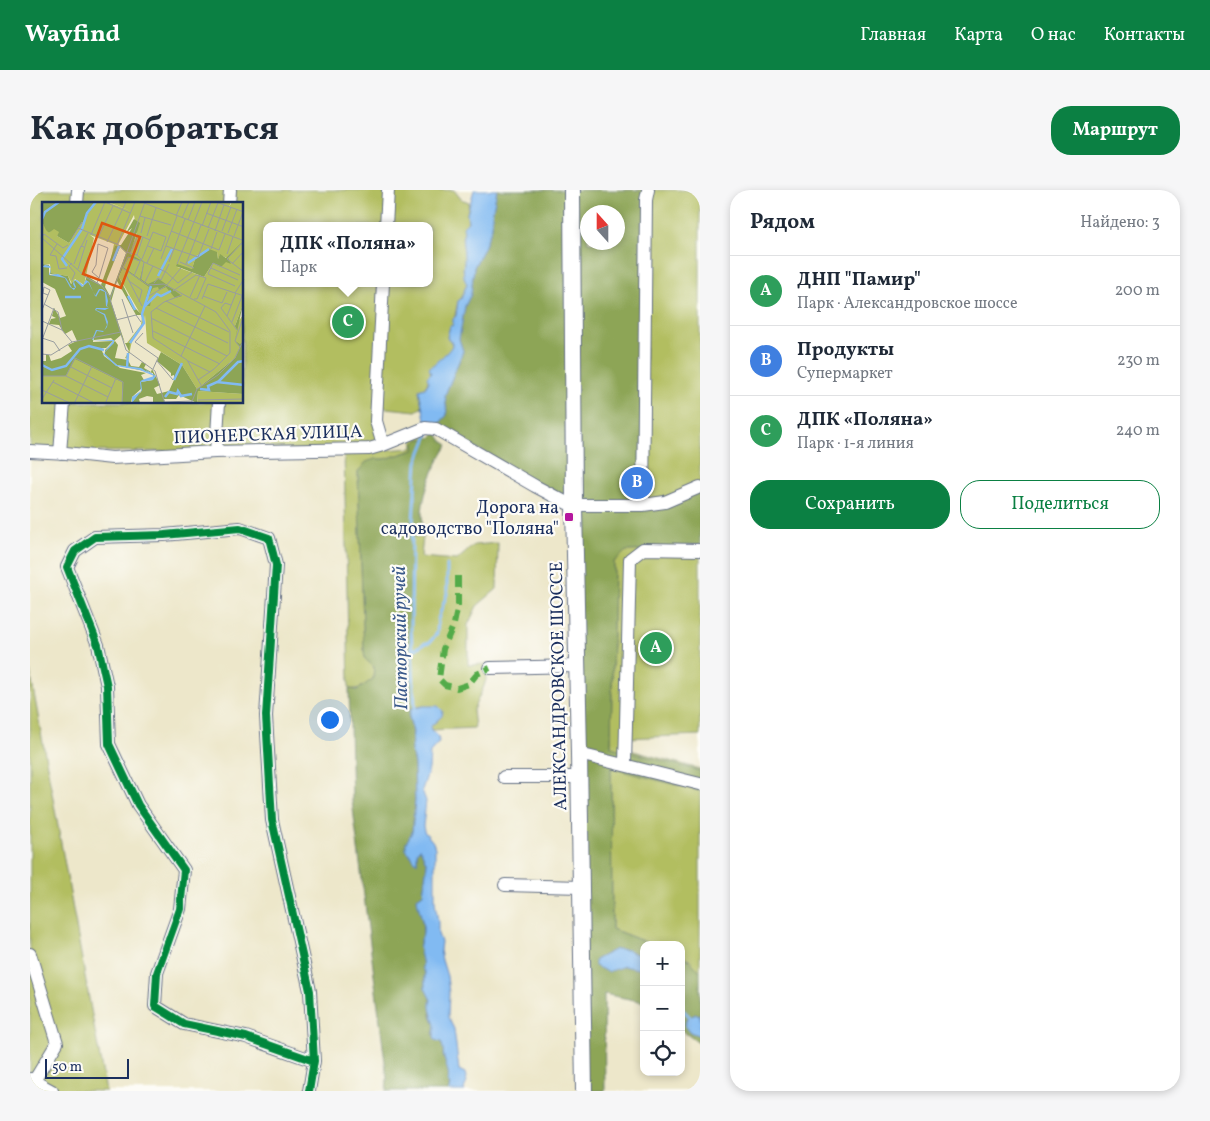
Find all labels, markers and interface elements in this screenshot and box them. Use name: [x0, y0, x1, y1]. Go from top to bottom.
text: Wayfind: [25, 18, 120, 52]
text: Главная: [860, 23, 926, 48]
text: Карта: [954, 23, 1003, 48]
text: О нас: [1031, 23, 1076, 48]
text: Контакты: [1104, 23, 1185, 48]
text: Как добраться: [30, 106, 279, 154]
button: Маршрут: [1051, 106, 1180, 155]
inset map: [42, 202, 244, 404]
north arrow: [580, 205, 625, 250]
text: Рядом: [750, 208, 815, 237]
text: Найдено: 3: [1080, 212, 1160, 234]
popup: [263, 222, 433, 287]
text: ДПК «Поляна»: [280, 231, 416, 257]
text: Парк: [280, 257, 317, 279]
text: ДНП "Памир": [797, 267, 921, 293]
text: A: [760, 280, 772, 302]
text: 200 m: [1115, 280, 1160, 302]
text: Парк · Александровское шоссе: [797, 293, 1018, 315]
pin: C: [332, 303, 364, 341]
text: Продукты: [797, 337, 894, 363]
text: B: [761, 350, 771, 372]
text: 230 m: [1117, 350, 1160, 372]
text: Супермаркет: [797, 363, 893, 385]
text: ДПК «Поляна»: [797, 407, 933, 433]
street label: ПИОНЕРСКАЯ УЛИЦА: [173, 420, 363, 451]
text: C: [761, 420, 771, 442]
text: 240 m: [1116, 420, 1160, 442]
text: Парк · 1-я линия: [797, 433, 914, 455]
pin: B: [621, 464, 653, 502]
button: Сохранить: [750, 480, 950, 529]
button: Поделиться: [960, 480, 1160, 529]
place label: Дорога на садоводство "Поляна": [381, 496, 559, 542]
marker: Дорога на садоводство "Поляна": [563, 511, 575, 523]
street label: АЛЕКСАНДРОВСКОЕ ШОССЕ: [545, 561, 574, 811]
water label: Пасторский ручей: [387, 565, 415, 710]
pin: A: [640, 629, 672, 667]
your location: [317, 707, 343, 733]
map controls: [640, 941, 685, 1076]
button: +: [640, 941, 685, 986]
button: −: [640, 986, 685, 1031]
button: locate: [640, 1031, 685, 1076]
scale bar: [45, 1056, 129, 1079]
text: 50 m: [52, 1058, 82, 1077]

